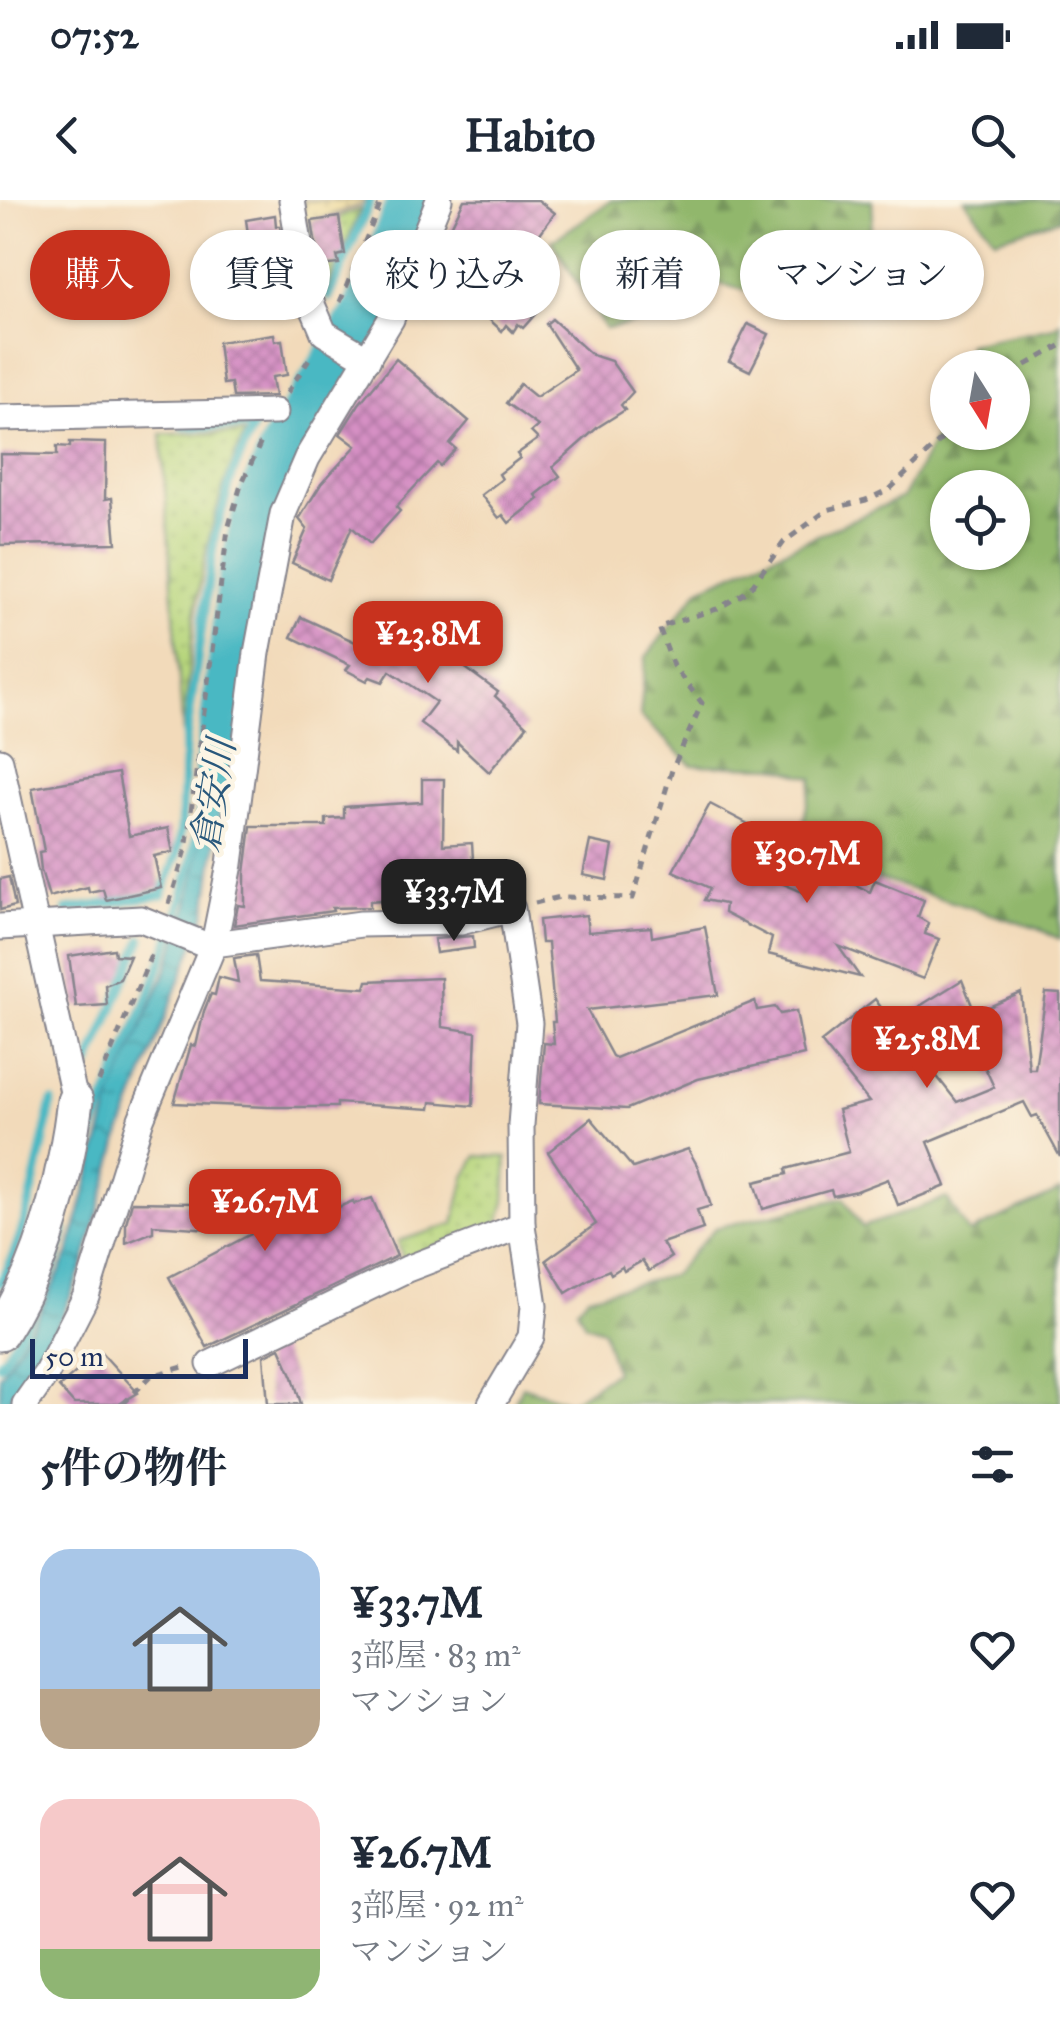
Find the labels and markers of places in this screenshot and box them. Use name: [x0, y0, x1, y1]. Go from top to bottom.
pin: ¥23.8M: [347, 601, 509, 686]
pin: ¥30.7M: [726, 821, 888, 906]
pin: ¥33.7M: [373, 859, 535, 944]
pin: ¥25.8M: [846, 1006, 1008, 1091]
pin: ¥26.7M: [184, 1169, 346, 1254]

